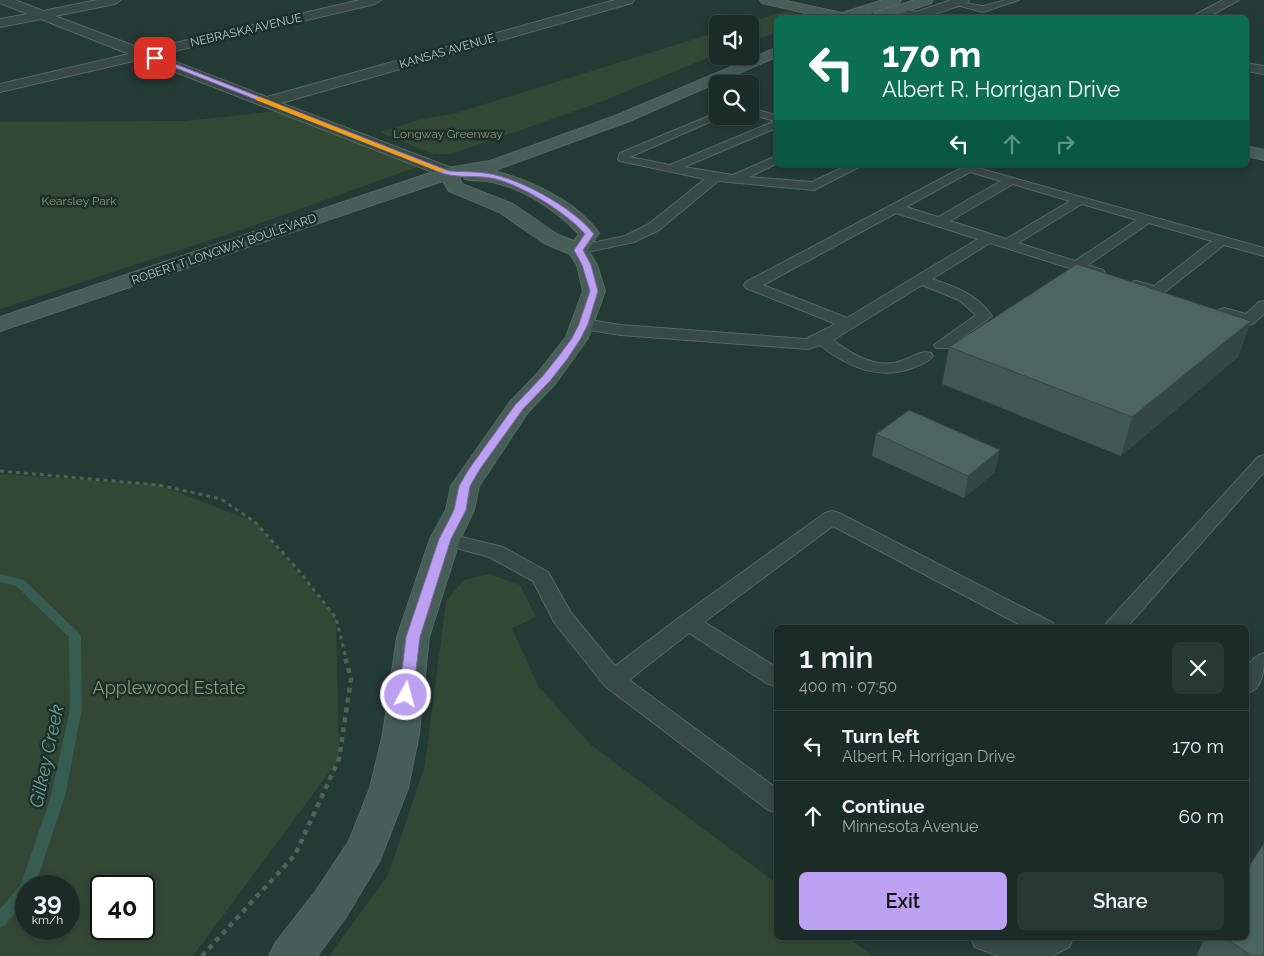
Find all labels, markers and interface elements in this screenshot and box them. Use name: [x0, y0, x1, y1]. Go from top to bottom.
street label: NEBRASKA AVENUE: [189, 10, 303, 50]
map controls: [709, 15, 759, 125]
button: sound: [709, 15, 759, 65]
street label: KANSAS AVENUE: [398, 31, 496, 71]
text: 170 m: [882, 34, 981, 75]
icon: left: [799, 35, 864, 100]
pin: [134, 37, 176, 79]
icon: arrive: [141, 44, 169, 72]
button: search: [709, 75, 759, 125]
text: Albert R. Horrigan Drive: [882, 76, 1120, 102]
park label: Longway Greenway: [393, 127, 503, 141]
icon: left: [945, 130, 973, 158]
icon: ahead: [998, 130, 1026, 158]
icon: right: [1051, 130, 1079, 158]
park label: Kearsley Park: [42, 194, 117, 208]
street label: ROBERT T LONGWAY BOULEVARD: [130, 211, 319, 287]
text: 1 min: [799, 640, 874, 675]
button: close: [1172, 642, 1224, 694]
position arrow: [379, 668, 431, 720]
park label: Applewood Estate: [93, 677, 246, 698]
text: 400 m · 07:50: [799, 677, 897, 696]
water label: Gilkey Creek: [24, 702, 68, 810]
text: Turn left: [842, 725, 919, 747]
icon: left: [799, 732, 827, 760]
text: 170 m: [1172, 735, 1224, 757]
text: Albert R. Horrigan Drive: [842, 747, 1015, 766]
text: Continue: [842, 795, 925, 817]
icon: ahead: [799, 802, 827, 830]
text: 60 m: [1179, 805, 1224, 827]
text: Minnesota Avenue: [842, 817, 979, 836]
button: Exit: [799, 872, 1007, 930]
button: Share: [1017, 872, 1224, 930]
speed limit sign: 40: [90, 875, 155, 940]
text: 39: [33, 886, 62, 916]
text: km/h: [32, 913, 63, 927]

